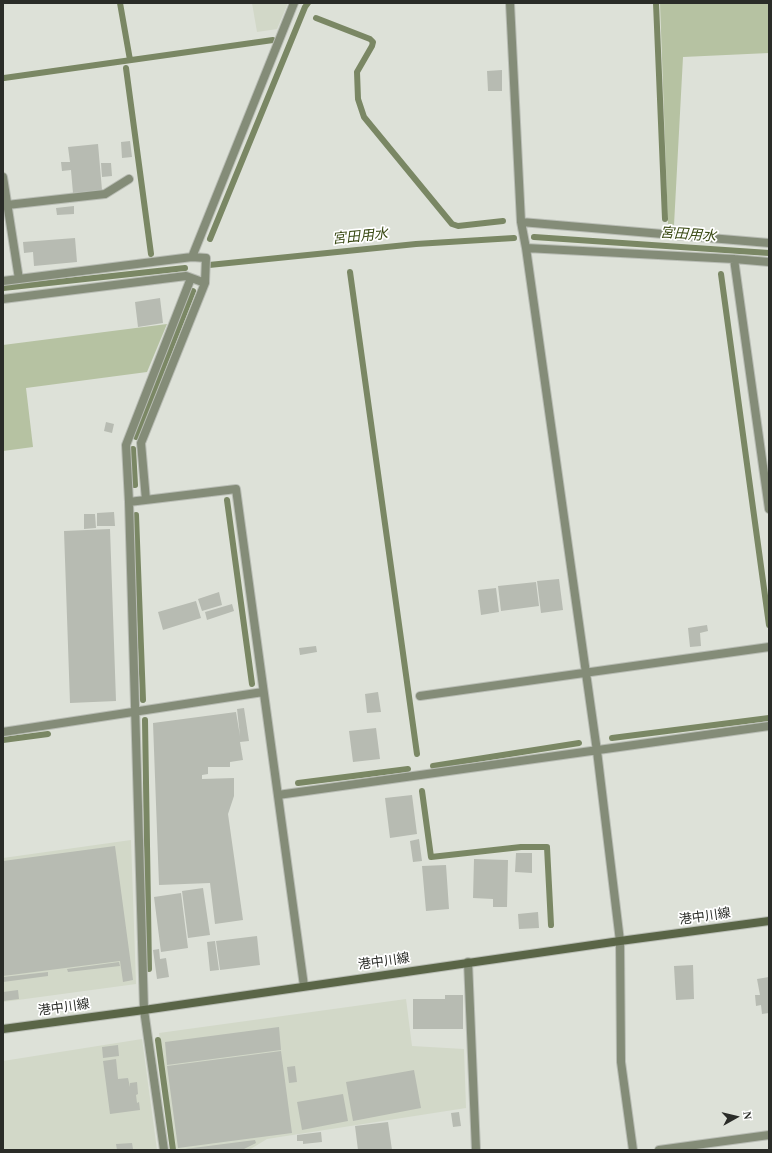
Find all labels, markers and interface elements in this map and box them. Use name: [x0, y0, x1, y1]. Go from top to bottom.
water label: 宮田用水: [659, 225, 717, 245]
water label: 宮田用水: [331, 226, 389, 248]
street label: 港中川線: [678, 906, 732, 928]
street label: 港中川線: [357, 951, 411, 973]
street label: 港中川線: [37, 997, 91, 1019]
north arrow: [716, 1097, 756, 1137]
text: N: [741, 1111, 754, 1120]

